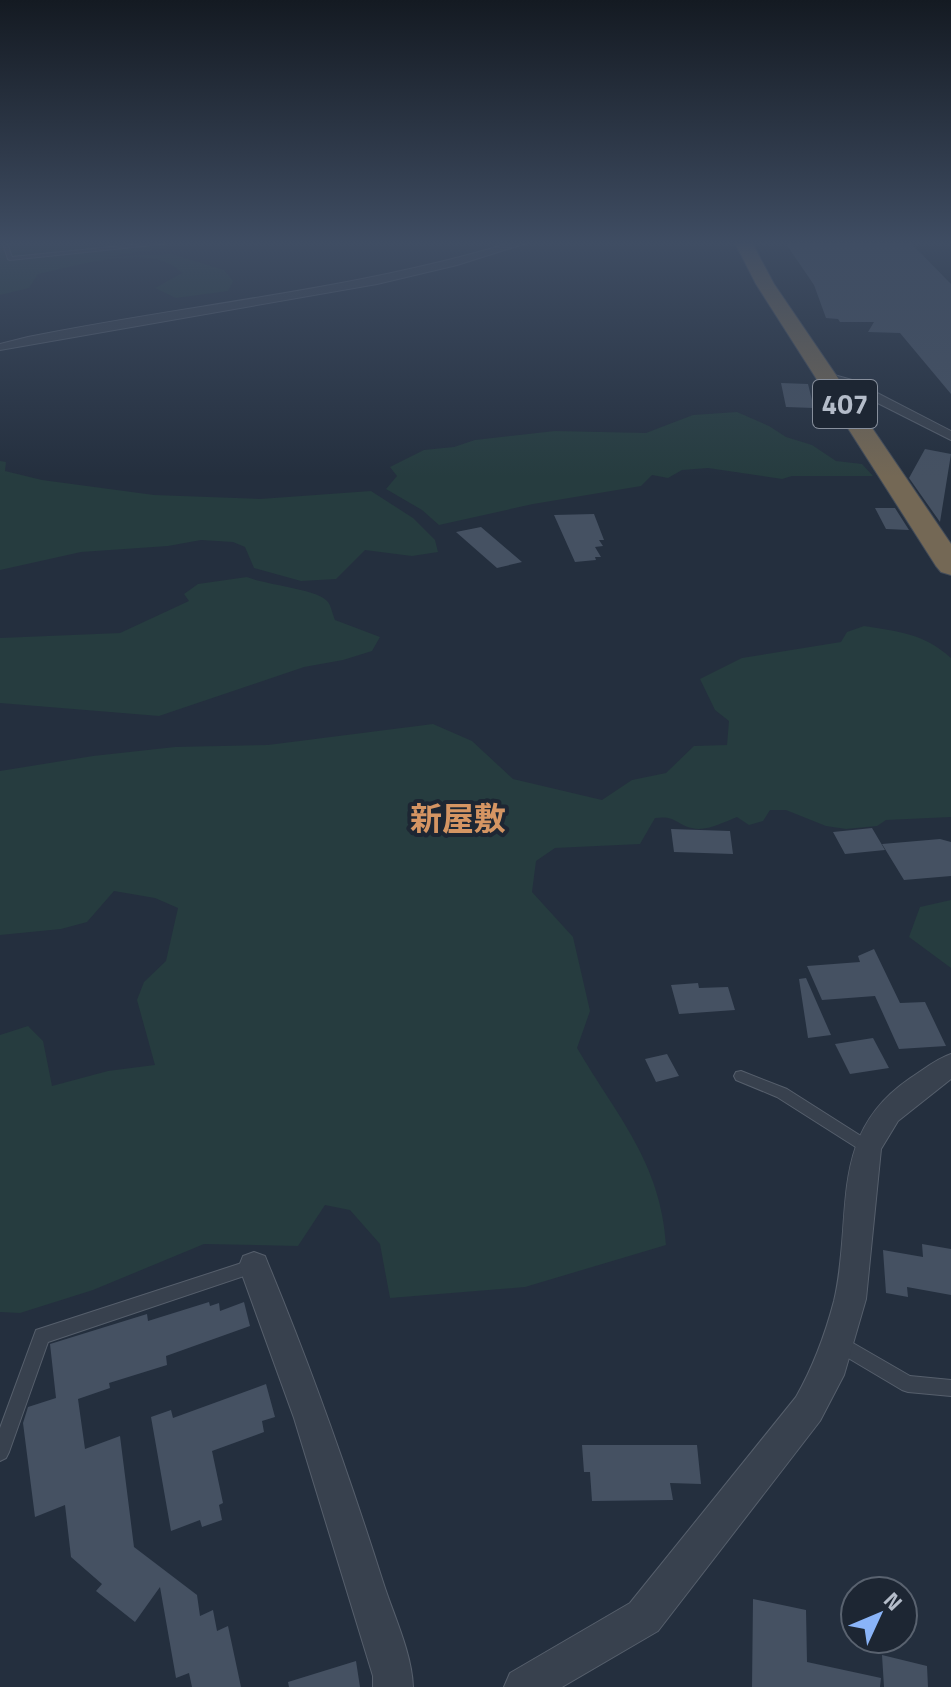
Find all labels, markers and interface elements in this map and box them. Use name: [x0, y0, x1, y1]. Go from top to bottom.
road number: 407: [813, 380, 877, 428]
district label: 新屋敷: [410, 794, 506, 842]
north arrow: [839, 1575, 919, 1655]
text: N: [876, 1584, 911, 1618]

